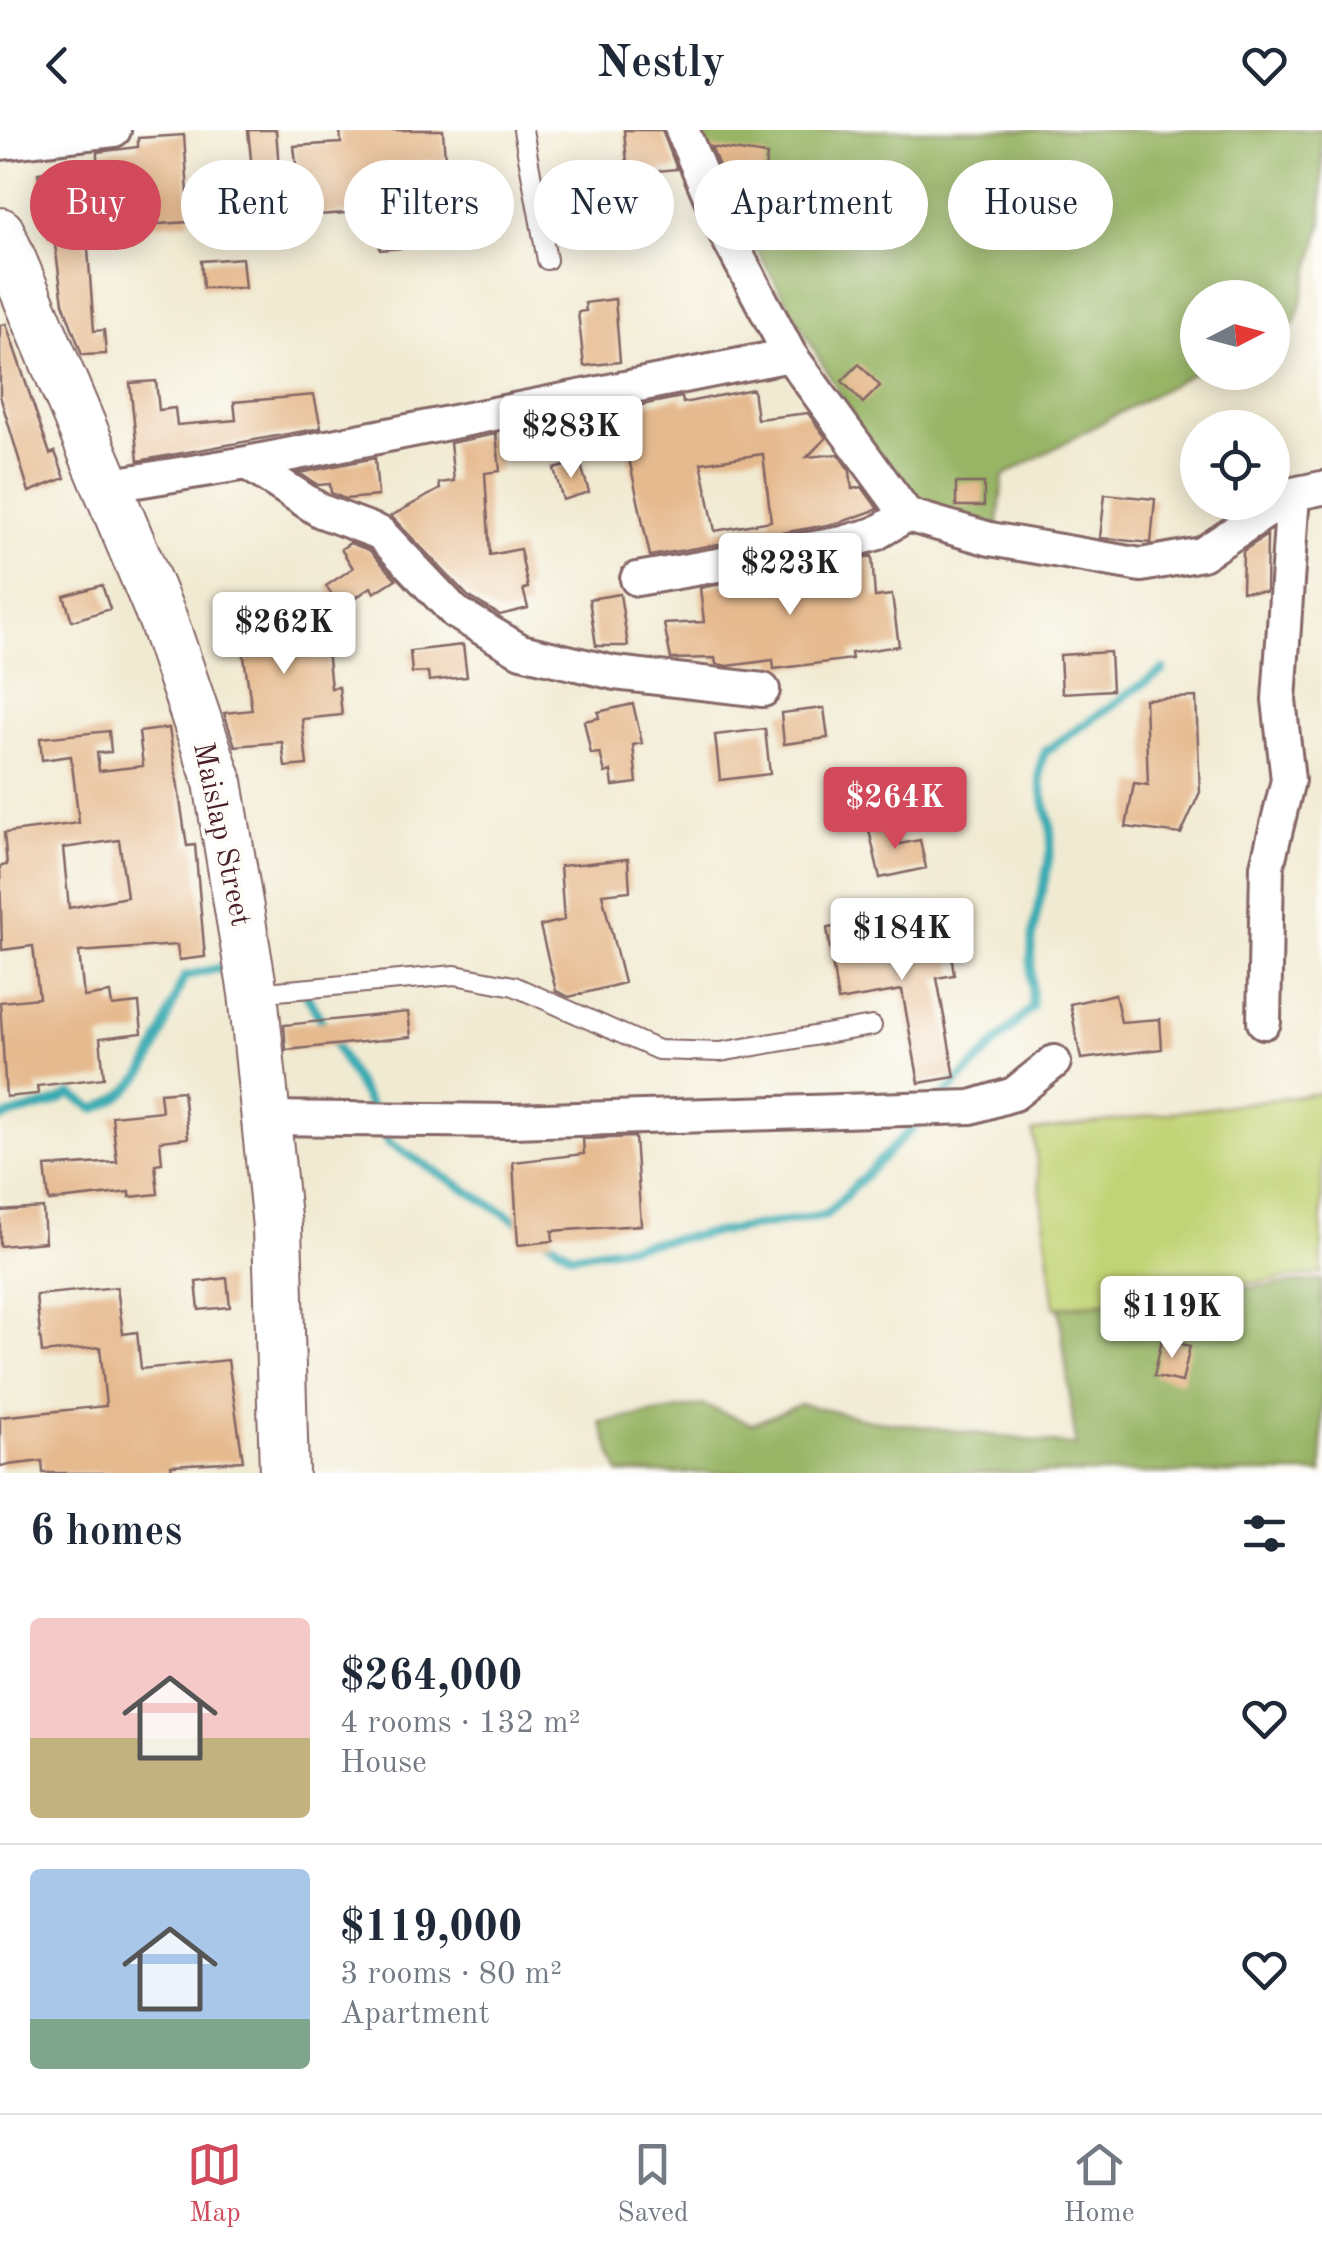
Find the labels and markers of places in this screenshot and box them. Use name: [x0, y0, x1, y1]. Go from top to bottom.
pin: $283K: [501, 396, 641, 481]
pin: $223K: [720, 533, 860, 618]
pin: $262K: [214, 592, 354, 677]
pin: $264K: [825, 767, 965, 852]
pin: $184K: [832, 898, 972, 983]
pin: $119K: [1102, 1276, 1242, 1361]

